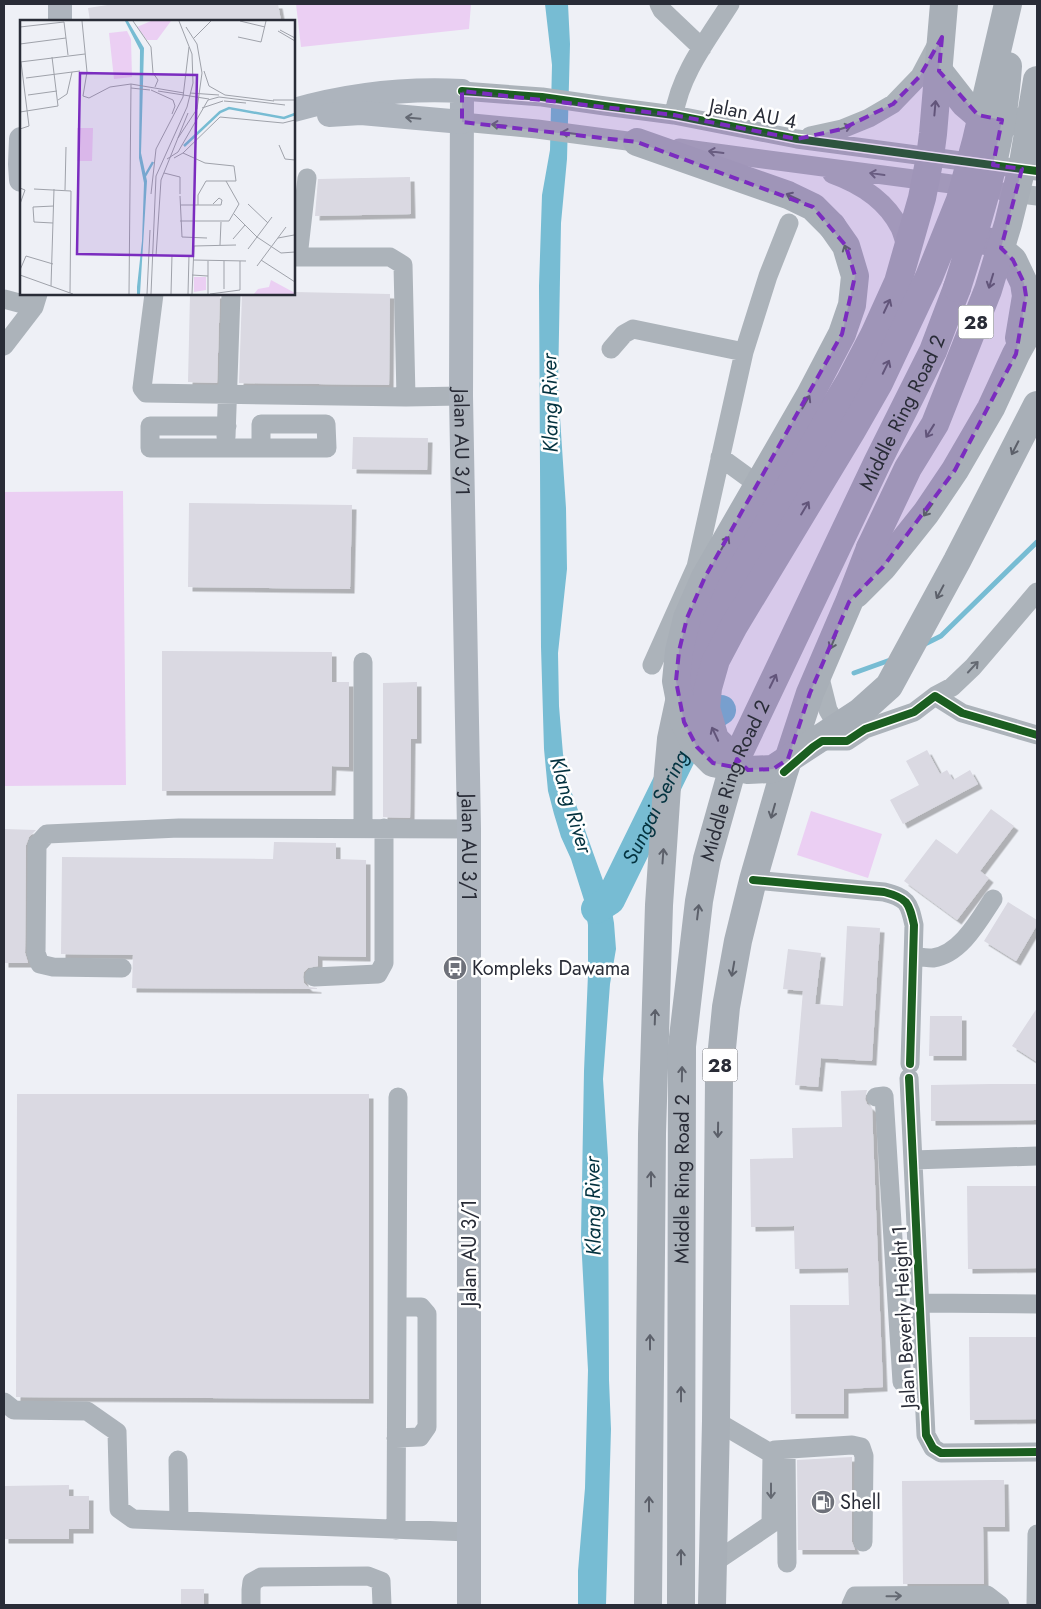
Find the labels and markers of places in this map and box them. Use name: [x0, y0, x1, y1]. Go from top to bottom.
place label: Kompleks Dawama: [472, 954, 630, 983]
bus stop icon: Kompleks Dawama: [442, 955, 468, 981]
place label: Shell: [840, 1488, 881, 1517]
fuel station icon: Shell: [810, 1489, 836, 1515]

